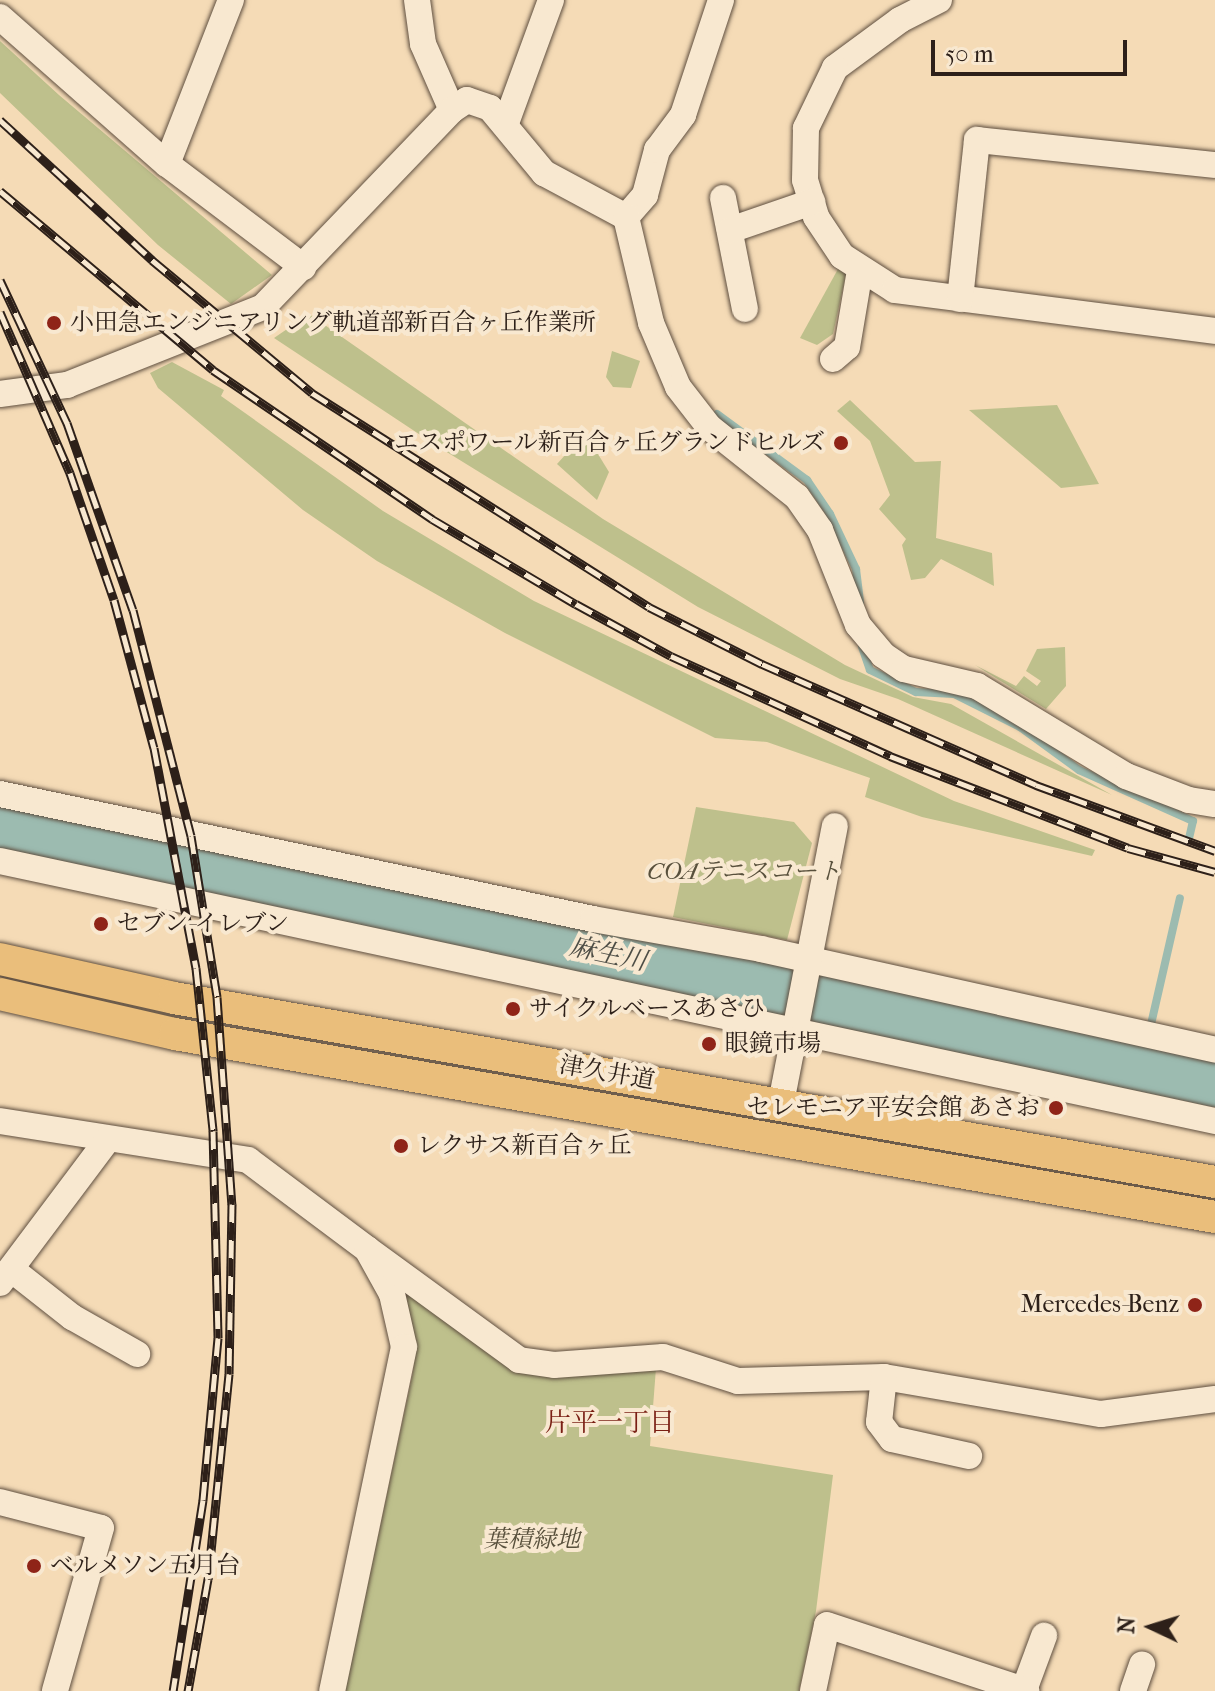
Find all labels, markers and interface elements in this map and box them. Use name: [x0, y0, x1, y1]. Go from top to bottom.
scale bar: [935, 24, 1131, 74]
text: 50 m: [945, 40, 994, 68]
place label: 小田急エンジニアリング軌道部新百合ヶ丘作業所: [70, 309, 598, 337]
marker: 小田急エンジニアリング軌道部新百合ヶ丘作業所: [45, 314, 63, 332]
place label: エスポワール新百合ヶ丘グランドヒルズ: [393, 429, 825, 457]
marker: エスポワール新百合ヶ丘グランドヒルズ: [832, 434, 850, 452]
park label: COAテニスコート: [647, 858, 841, 886]
place label: セブン-イレブン: [117, 910, 291, 938]
marker: セブン-イレブン: [92, 915, 110, 933]
water label: 麻生川: [567, 931, 649, 977]
place label: サイクルベースあさひ: [529, 995, 769, 1023]
marker: サイクルベースあさひ: [504, 1000, 522, 1018]
place label: 眼鏡市場: [725, 1030, 821, 1058]
marker: 眼鏡市場: [700, 1035, 718, 1053]
street label: 津久井道: [557, 1050, 657, 1096]
place label: セレモニア平安会館 あさお: [747, 1094, 1040, 1122]
marker: セレモニア平安会館 あさお: [1047, 1099, 1065, 1117]
place label: レクサス新百合ヶ丘: [417, 1132, 633, 1160]
marker: レクサス新百合ヶ丘: [392, 1137, 410, 1155]
place label: Mercedes-Benz: [1021, 1291, 1179, 1319]
marker: Mercedes-Benz: [1186, 1296, 1204, 1314]
district label: 片平一丁目: [545, 1407, 675, 1439]
park label: 葉積緑地: [484, 1526, 580, 1554]
place label: ベルメソン五月台: [50, 1552, 242, 1580]
marker: ベルメソン五月台: [25, 1557, 43, 1575]
north arrow: [1111, 1587, 1191, 1667]
text: N: [1114, 1616, 1141, 1635]

